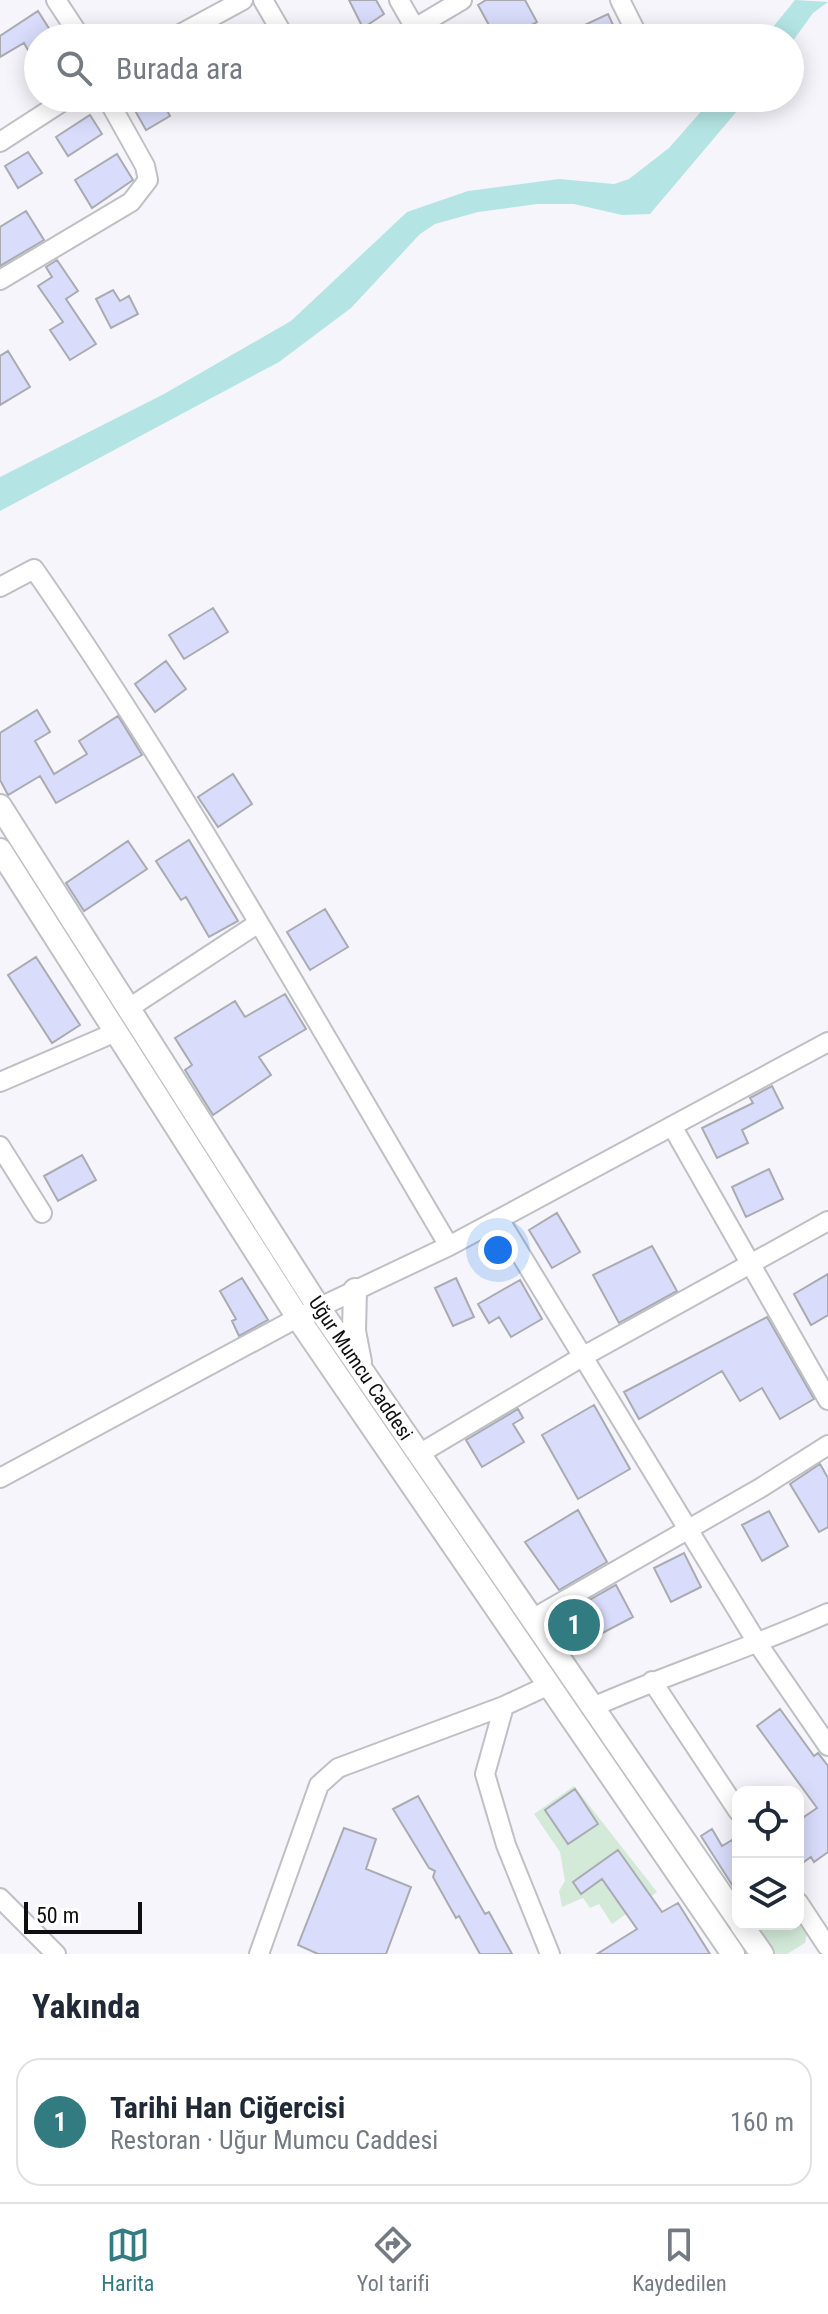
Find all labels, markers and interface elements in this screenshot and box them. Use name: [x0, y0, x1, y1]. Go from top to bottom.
search box: [24, 24, 804, 112]
icon: search: [52, 46, 96, 90]
text: Burada ara: [116, 51, 243, 86]
your location: [478, 1230, 518, 1270]
street label: Uğur Mumcu Caddesi: [304, 1291, 418, 1445]
pin: 1: [548, 1595, 600, 1655]
map controls: [732, 1786, 804, 1930]
button: locate: [732, 1786, 804, 1858]
button: layers: [732, 1858, 804, 1930]
scale bar: [24, 1898, 142, 1934]
text: 50 m: [36, 1903, 79, 1928]
text: Yakında: [32, 1986, 140, 2026]
text: Tarihi Han Ciğercisi: [110, 2090, 345, 2125]
text: 1: [53, 2107, 67, 2137]
text: 160 m: [730, 2107, 794, 2137]
text: Restoran · Uğur Mumcu Caddesi: [110, 2125, 438, 2155]
tab: Harita: [101, 2223, 154, 2296]
tab: Yol tarifi: [357, 2223, 430, 2296]
tab: Kaydedilen: [632, 2223, 727, 2296]

